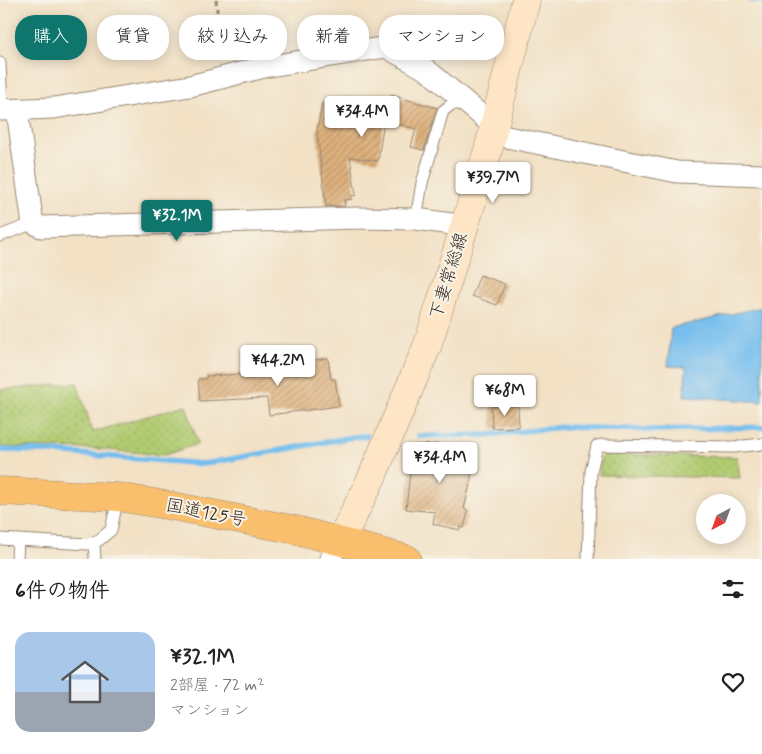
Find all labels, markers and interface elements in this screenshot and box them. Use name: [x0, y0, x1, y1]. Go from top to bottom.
chip: 購入: [15, 15, 87, 60]
chip: 賃貸: [97, 15, 169, 60]
chip: 絞り込み: [179, 15, 287, 60]
chip: 新着: [297, 15, 369, 60]
chip: マンション: [379, 15, 504, 60]
pin: ¥34.4M: [321, 96, 403, 138]
text: ¥34.4M: [336, 101, 388, 122]
pin: ¥39.7M: [452, 162, 534, 204]
text: ¥39.7M: [466, 167, 520, 188]
pin: ¥32.1M: [136, 200, 218, 242]
text: ¥32.1M: [152, 205, 202, 226]
street label: 下妻常総線: [424, 229, 474, 323]
pin: ¥44.2M: [237, 344, 319, 387]
text: ¥44.2M: [251, 350, 305, 371]
pin: ¥68M: [475, 374, 535, 417]
text: ¥68M: [485, 380, 525, 401]
pin: ¥34.4M: [399, 442, 481, 484]
text: ¥34.4M: [414, 447, 466, 468]
street label: 国道125号: [164, 493, 248, 533]
north arrow: [696, 494, 746, 544]
map controls: [696, 494, 746, 544]
icon: filters: [719, 575, 747, 603]
text: 6件の物件: [15, 577, 110, 605]
text: ¥32.1M: [170, 643, 235, 671]
icon: home: [55, 652, 115, 712]
icon: heart: [719, 668, 747, 696]
text: 2部屋 · 72 m²: [170, 675, 264, 696]
text: マンション: [170, 700, 249, 721]

